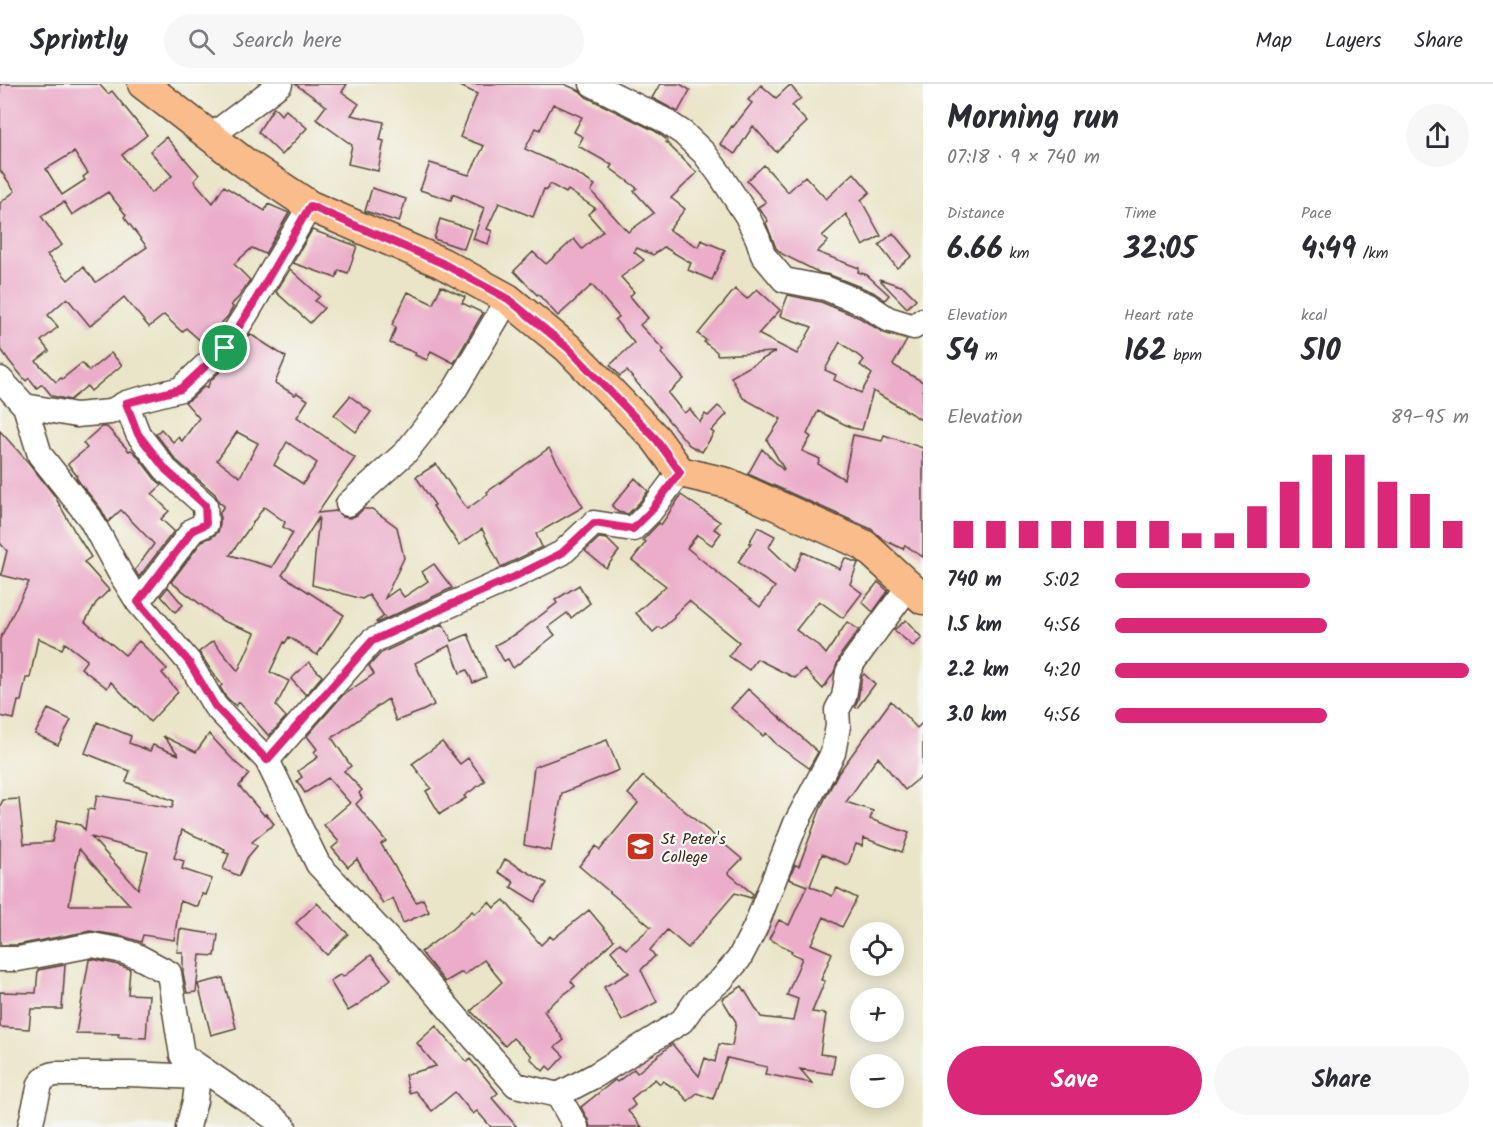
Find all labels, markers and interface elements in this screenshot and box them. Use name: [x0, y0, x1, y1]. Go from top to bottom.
search box: [164, 14, 584, 68]
text: Sprintly: [30, 19, 128, 64]
text: Search here: [233, 24, 342, 59]
icon: search: [185, 25, 218, 58]
text: Map: [1255, 25, 1292, 58]
text: Layers: [1325, 25, 1381, 58]
text: Share: [1414, 25, 1463, 58]
text: Morning run: [947, 93, 1119, 146]
button: share: [1406, 104, 1469, 167]
text: 07:18 · 9 × 740 m: [947, 142, 1100, 174]
text: Distance: [947, 201, 1005, 226]
text: Time: [1124, 201, 1156, 226]
text: Pace: [1301, 201, 1332, 226]
text: 6.66: [947, 226, 1003, 274]
text: 32:05: [1124, 226, 1196, 274]
text: 4:49: [1301, 226, 1356, 274]
text: km: [1003, 241, 1030, 266]
text: /km: [1356, 241, 1389, 266]
text: Elevation: [947, 303, 1008, 328]
text: Heart rate: [1124, 303, 1194, 328]
text: kcal: [1301, 303, 1327, 328]
pin: [199, 322, 250, 373]
text: 54: [947, 328, 979, 376]
text: 162: [1124, 328, 1167, 376]
text: 510: [1301, 328, 1341, 376]
icon: arrive: [208, 331, 241, 364]
text: m: [979, 343, 998, 368]
text: bpm: [1167, 343, 1202, 368]
text: Elevation: [947, 402, 1023, 434]
text: 89–95 m: [1391, 402, 1469, 434]
text: 740 m: [947, 565, 1002, 597]
text: 5:02: [1043, 565, 1080, 597]
text: 1.5 km: [947, 610, 1002, 642]
text: 4:56: [1043, 610, 1081, 642]
text: 2.2 km: [947, 655, 1009, 687]
text: 4:20: [1043, 655, 1081, 687]
text: 3.0 km: [947, 700, 1007, 732]
text: 4:56: [1043, 700, 1081, 732]
place label: St Peter's College: [661, 827, 726, 870]
school or university icon: St Peter's College: [624, 831, 656, 863]
map controls: [850, 922, 904, 1108]
button: locate: [850, 922, 904, 976]
button: +: [850, 988, 904, 1042]
button: Save: [947, 1046, 1202, 1115]
button: Share: [1214, 1046, 1469, 1115]
button: −: [850, 1054, 904, 1108]

